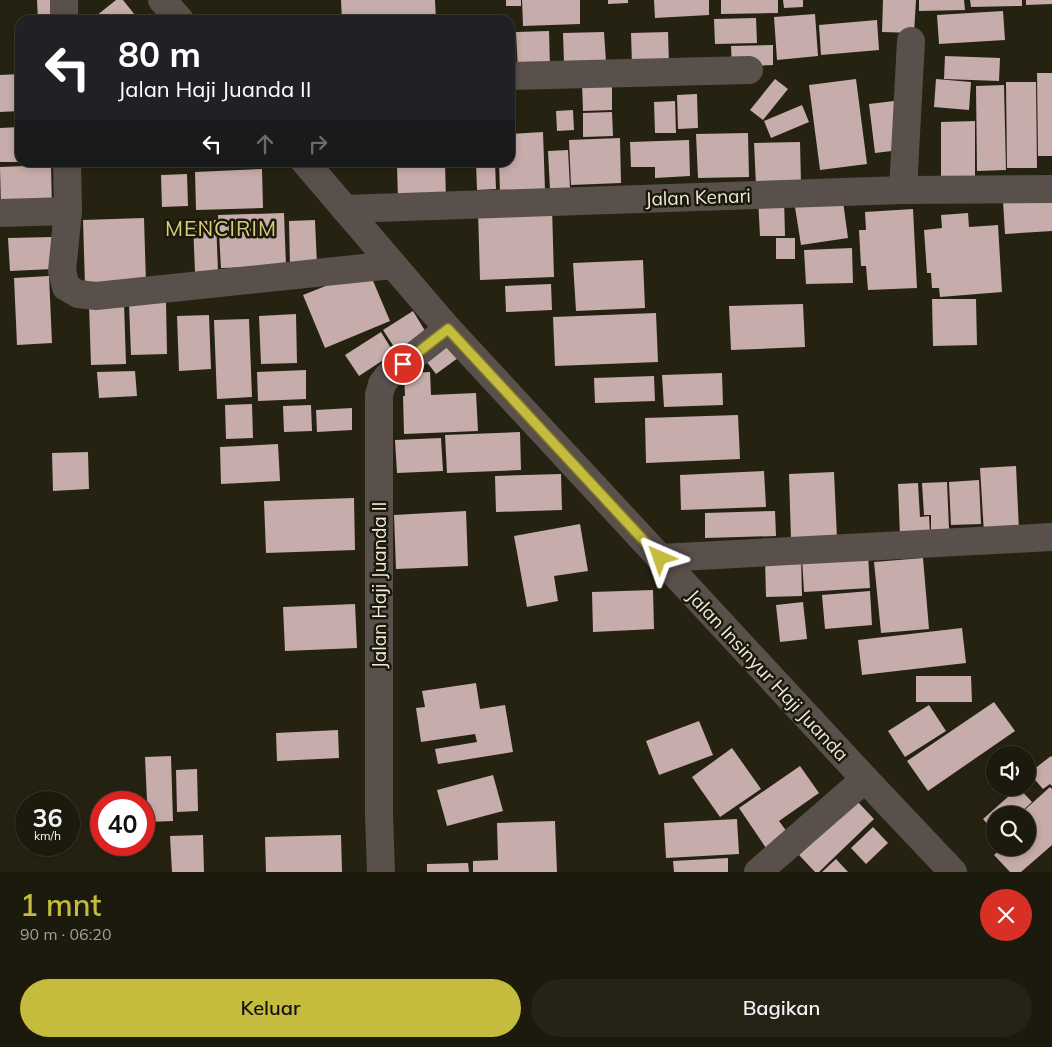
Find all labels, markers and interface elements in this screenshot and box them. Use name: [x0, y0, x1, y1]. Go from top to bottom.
text: 80 m: [118, 32, 201, 76]
icon: left: [35, 35, 100, 100]
text: Jalan Haji Juanda II: [118, 75, 311, 103]
icon: left: [198, 130, 226, 158]
icon: ahead: [251, 130, 279, 158]
icon: right: [304, 130, 332, 158]
street label: Jalan Kenari: [645, 183, 751, 211]
district label: MENCIRIM: [165, 215, 277, 241]
pin: [382, 343, 424, 385]
icon: arrive: [389, 350, 417, 378]
street label: Jalan Haji Juanda II: [367, 502, 391, 668]
position arrow: [633, 531, 685, 583]
street label: Jalan Insinyur Haji Juanda: [682, 584, 854, 766]
map controls: [986, 746, 1036, 856]
button: sound: [986, 746, 1036, 796]
speed limit sign: 40: [90, 791, 155, 856]
text: 36: [32, 802, 63, 833]
button: search: [986, 806, 1036, 856]
text: km/h: [34, 828, 61, 843]
text: 1 mnt: [20, 886, 101, 924]
button: close: [980, 889, 1032, 941]
text: 90 m · 06:20: [20, 924, 112, 944]
button: Keluar: [20, 979, 521, 1037]
button: Bagikan: [531, 979, 1032, 1037]

